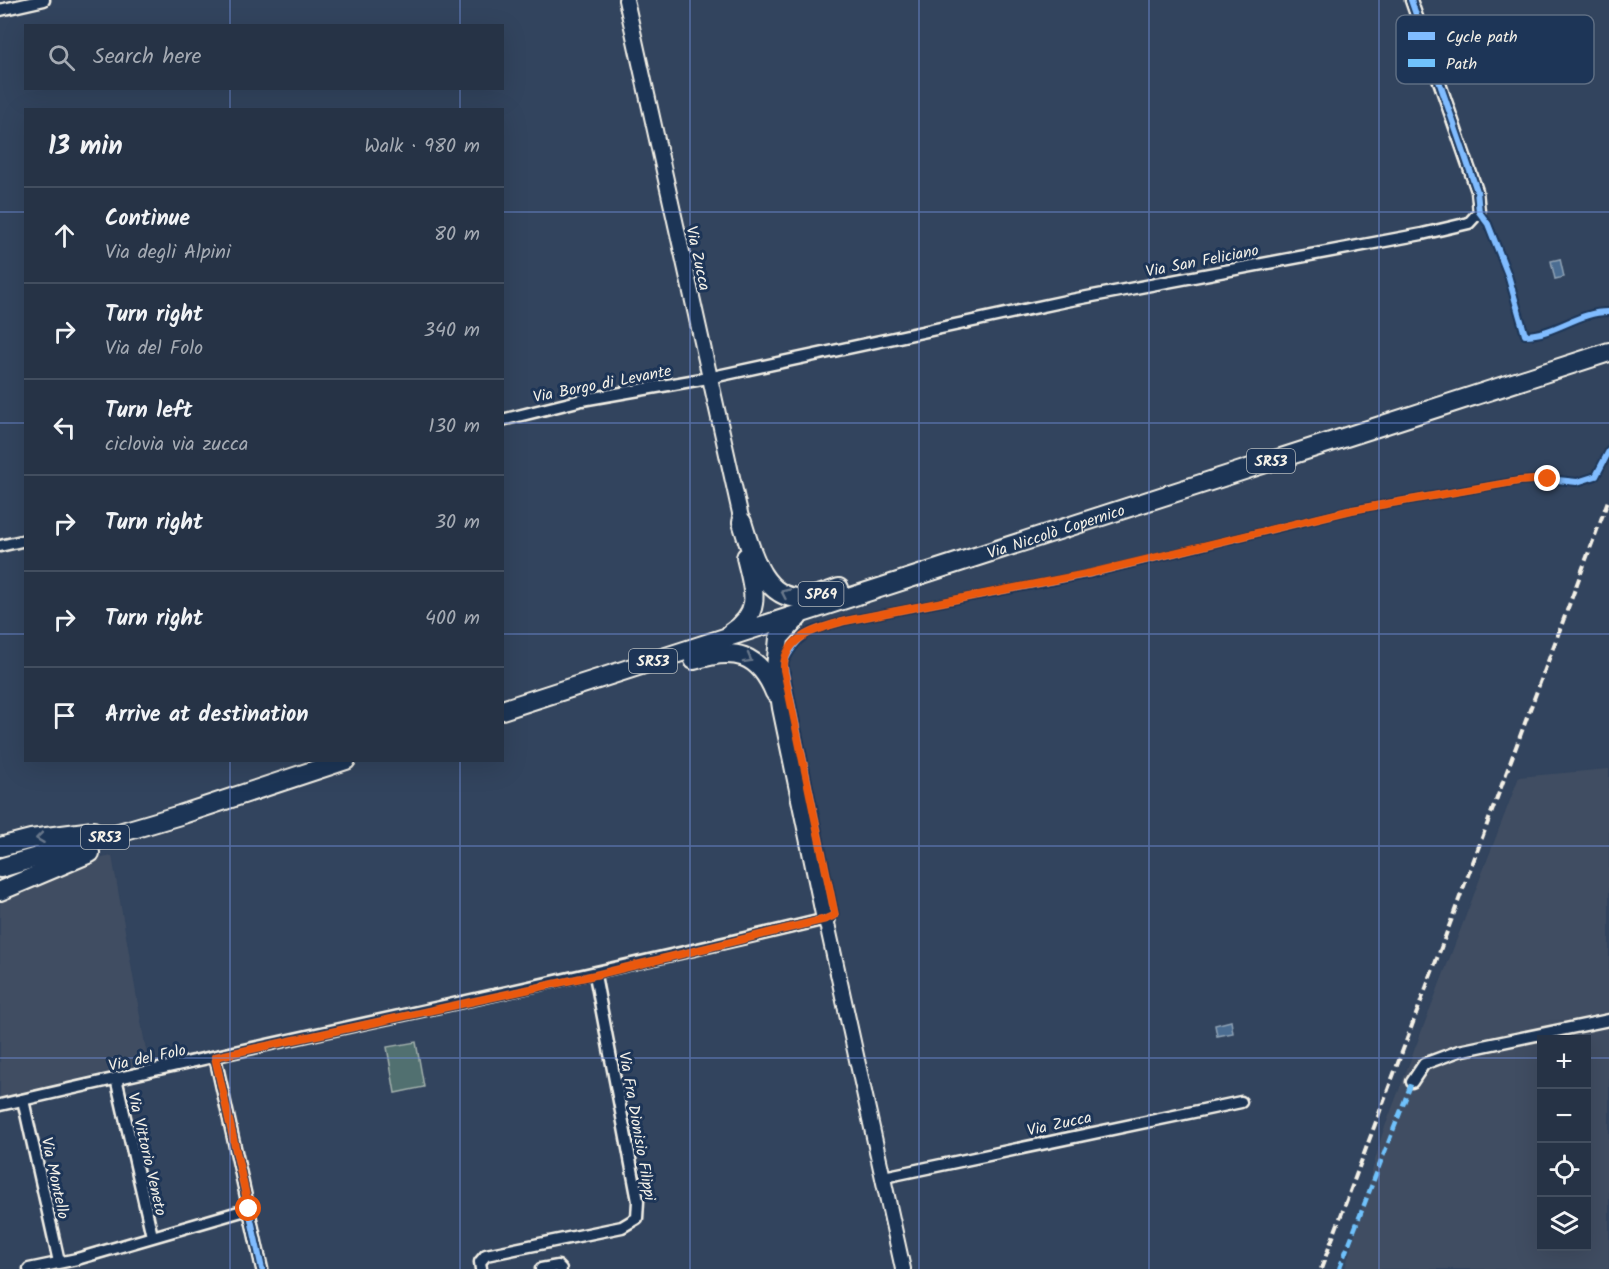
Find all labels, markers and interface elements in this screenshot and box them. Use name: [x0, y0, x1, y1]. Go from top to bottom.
legend: [1396, 15, 1594, 84]
search box: [24, 24, 504, 90]
text: Cycle path: [1446, 25, 1518, 50]
text: Search here: [93, 40, 201, 75]
icon: search: [45, 41, 78, 74]
text: Path: [1446, 52, 1477, 77]
text: 13 min: [48, 126, 123, 168]
text: Walk · 980 m: [364, 131, 480, 163]
text: Continue: [105, 202, 190, 237]
icon: ahead: [48, 219, 81, 252]
text: 80 m: [434, 219, 480, 251]
street label: Via Zucca: [678, 224, 717, 293]
text: Via degli Alpini: [105, 237, 231, 269]
street label: Via San Feliciano: [1144, 238, 1261, 285]
text: Turn right: [105, 298, 203, 333]
icon: right: [48, 315, 81, 348]
text: 340 m: [424, 315, 480, 347]
text: Via del Folo: [105, 333, 203, 365]
street label: Via Borgo di Levante: [531, 359, 674, 410]
text: Turn left: [105, 394, 192, 429]
icon: left: [48, 411, 81, 444]
text: 130 m: [428, 411, 480, 443]
text: ciclovia via zucca: [105, 429, 248, 461]
road number: SR53: [1247, 449, 1295, 473]
route end: [1534, 465, 1560, 491]
street label: Via Niccolò Copernico: [984, 498, 1128, 566]
text: Turn right: [105, 506, 203, 541]
icon: right: [48, 507, 81, 540]
text: 30 m: [435, 507, 480, 539]
road number: SP69: [798, 582, 844, 606]
one-way arrow: [780, 588, 791, 600]
text: Turn right: [105, 602, 203, 637]
icon: right: [48, 603, 81, 636]
text: 400 m: [425, 603, 480, 635]
road number: SR53: [629, 649, 677, 673]
one-way arrow: [742, 652, 753, 664]
text: Arrive at destination: [105, 698, 308, 733]
icon: arrive: [48, 699, 81, 732]
road number: SR53: [81, 825, 129, 849]
one-way arrow: [35, 831, 44, 844]
map controls: [1537, 1035, 1591, 1251]
button: +: [1537, 1035, 1591, 1089]
street label: Via del Folo: [106, 1038, 188, 1079]
street label: Via Fra Dionisio Filippi: [611, 1050, 662, 1204]
button: −: [1537, 1089, 1591, 1143]
street label: Via Vittorio Veneto: [120, 1090, 173, 1218]
street label: Via Zucca: [1025, 1105, 1094, 1144]
street label: Via Montello: [34, 1135, 75, 1222]
button: locate: [1537, 1143, 1591, 1197]
route start: [235, 1195, 261, 1221]
button: layers: [1537, 1197, 1591, 1251]

